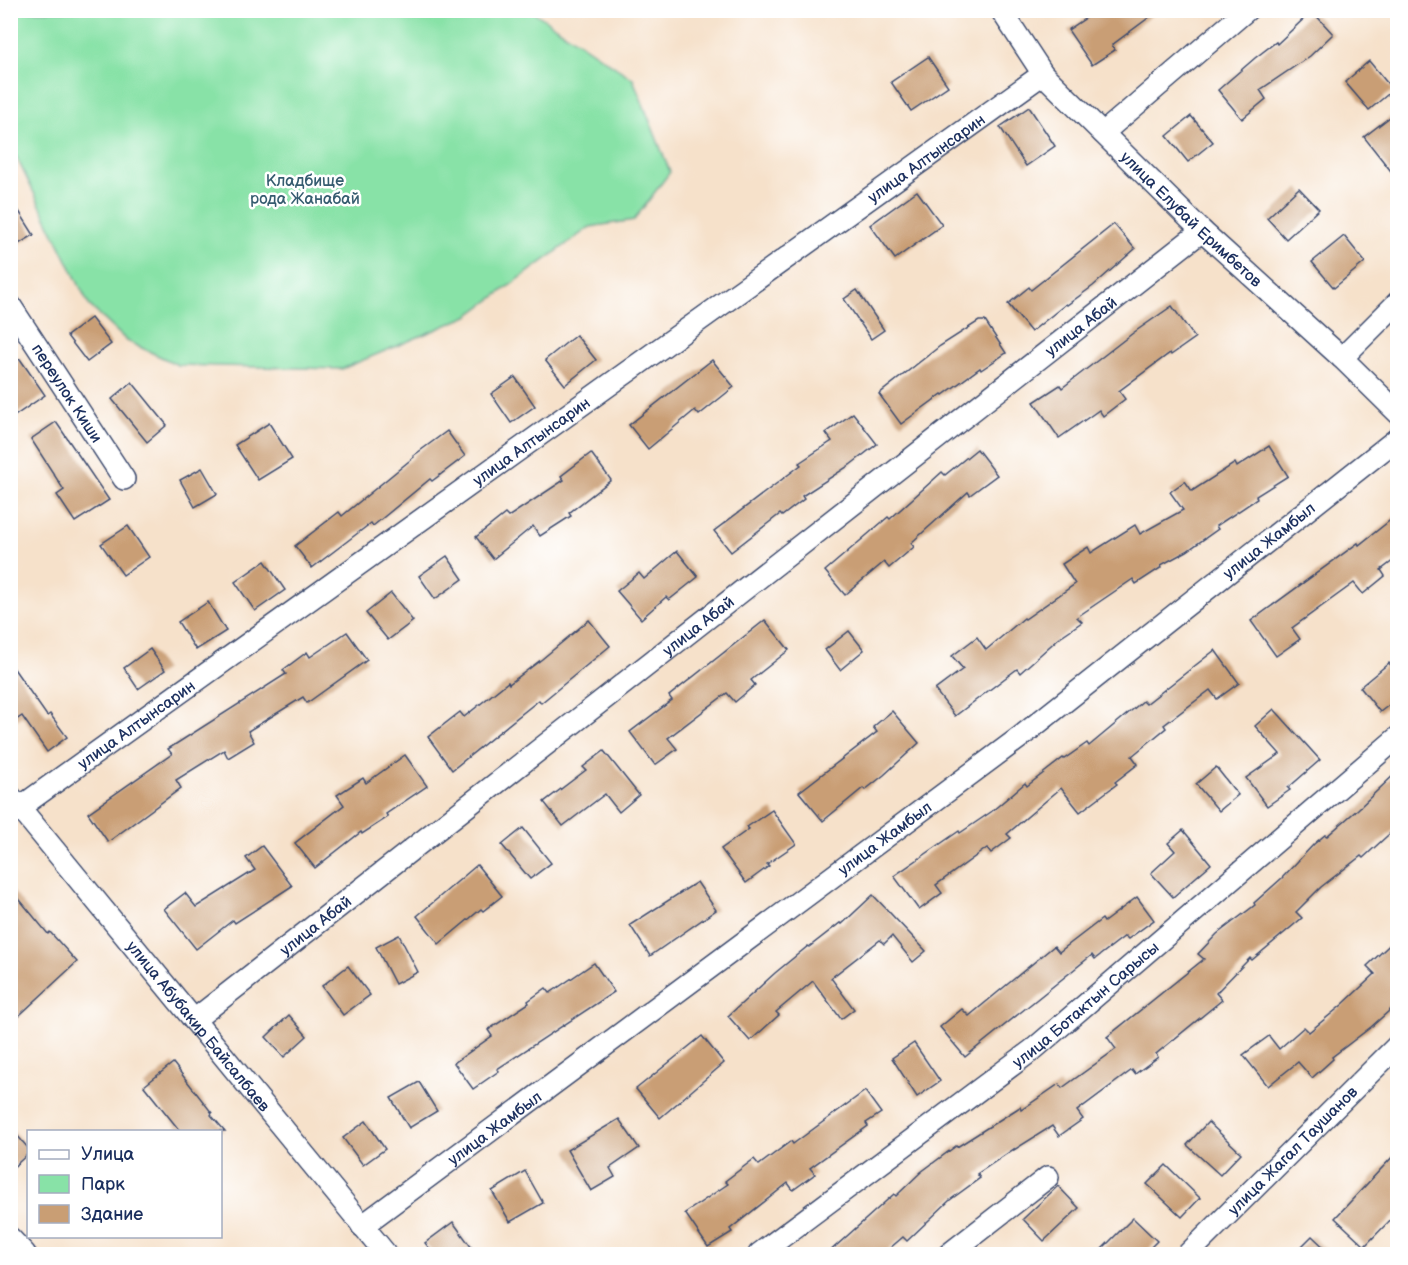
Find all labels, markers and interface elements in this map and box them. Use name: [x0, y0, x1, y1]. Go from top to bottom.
street label: улица Алтынсарин: [865, 111, 989, 208]
street label: улица Елубай Еримбетов: [1116, 148, 1266, 292]
park label: Кладбище рода Жанабай: [250, 172, 360, 209]
street label: улица Абай: [1042, 293, 1121, 361]
street label: переулок Киши: [27, 341, 106, 447]
street label: улица Алтынсарин: [470, 394, 594, 491]
street label: улица Жамбыл: [1220, 499, 1320, 584]
street label: улица Абай: [659, 593, 739, 661]
street label: улица Алтынсарин: [75, 677, 199, 774]
street label: улица Жамбыл: [835, 798, 936, 880]
street label: улица Абай: [277, 892, 356, 960]
street label: улица Абубакир Байсалбаев: [122, 938, 274, 1116]
street label: улица Ботактын Сарысы: [1009, 938, 1163, 1072]
street label: улица Жагал Таушанов: [1225, 1083, 1362, 1220]
street label: улица Жамбыл: [445, 1088, 546, 1170]
legend: [27, 1130, 222, 1238]
text: Улица: [81, 1144, 135, 1165]
text: Парк: [81, 1174, 125, 1195]
text: Здание: [81, 1204, 143, 1225]

